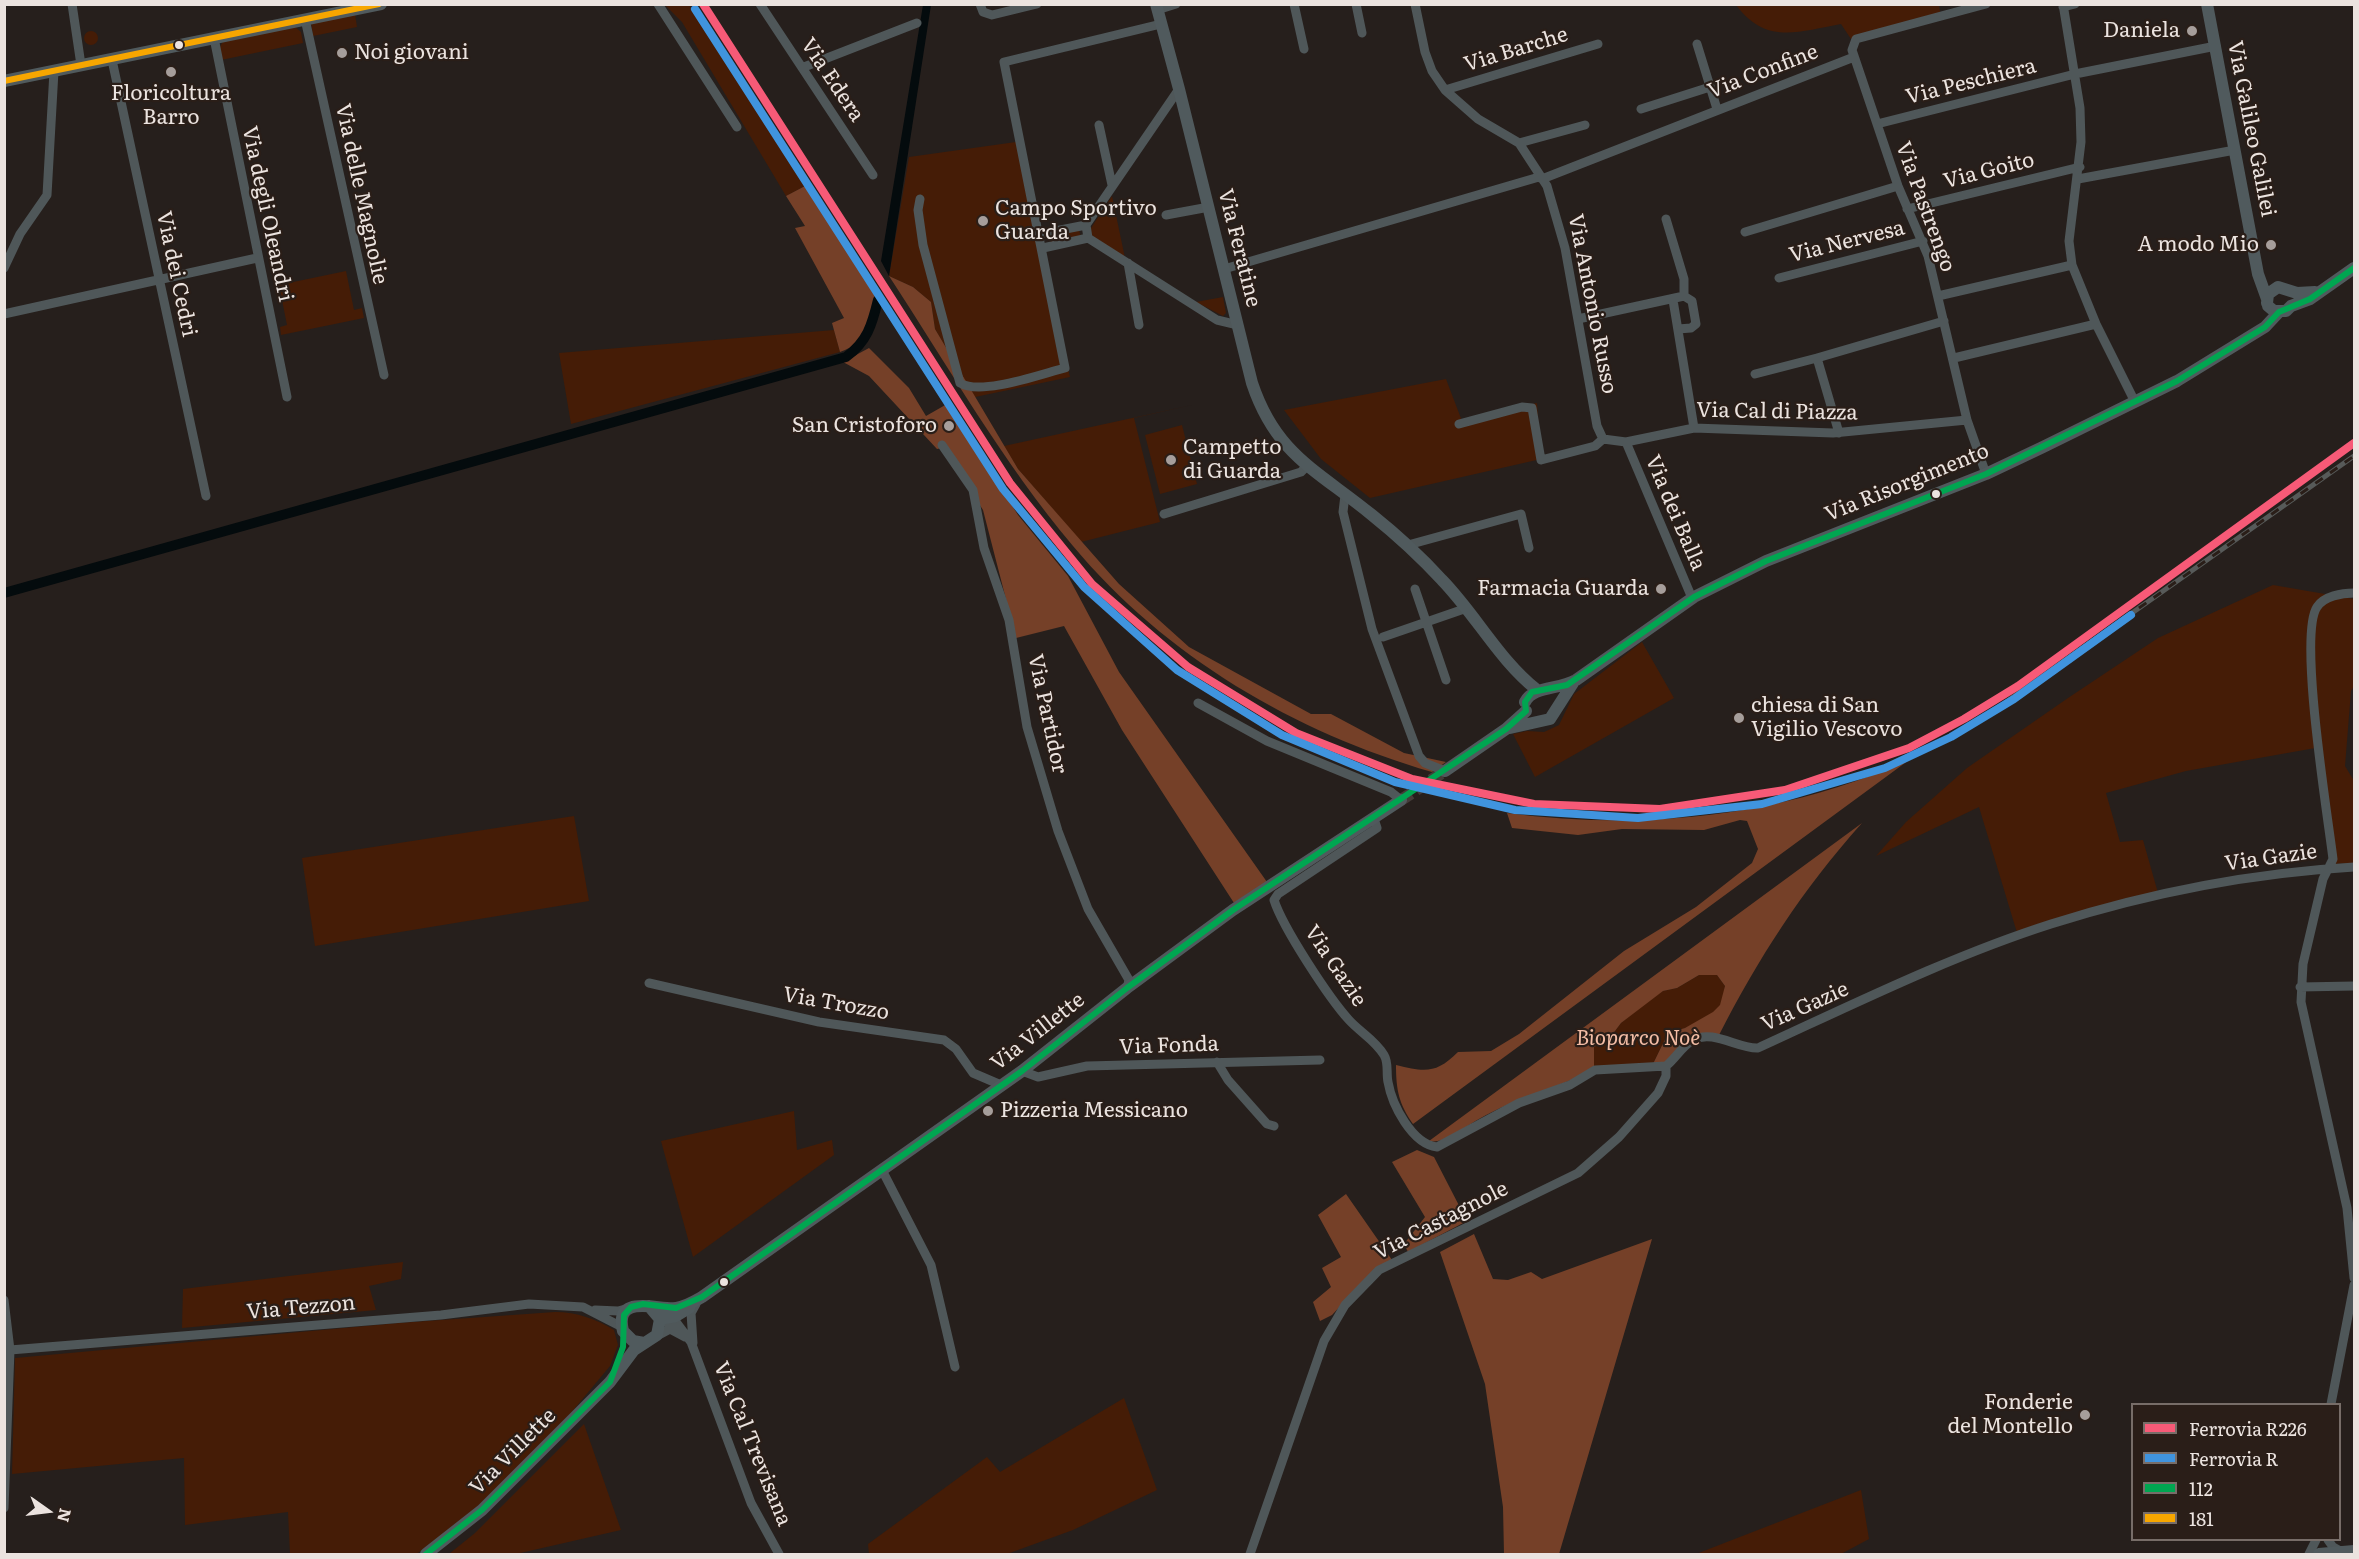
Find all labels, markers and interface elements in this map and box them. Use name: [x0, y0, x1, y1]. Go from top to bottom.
place label: Daniela: [2103, 18, 2180, 44]
street label: Via Barche: [1461, 22, 1571, 78]
marker: Daniela: [2185, 24, 2199, 38]
street label: Via Edera: [795, 33, 869, 127]
unlabelled marker: [173, 39, 185, 51]
street label: Via Confine: [1704, 39, 1822, 105]
street label: Via Galileo Galilei: [2222, 39, 2280, 219]
place label: Noi giovani: [354, 40, 469, 66]
marker: Noi giovani: [335, 46, 349, 60]
street label: Via Peschiera: [1903, 54, 2039, 110]
marker: Floricoltura Barro: [164, 65, 178, 79]
place label: Floricoltura Barro: [111, 81, 231, 131]
street label: Via delle Magnolie: [330, 101, 392, 287]
street label: Via degli Oleandri: [236, 124, 298, 304]
street label: Via Pastrengo: [1890, 138, 1960, 276]
street label: Via Goito: [1941, 148, 2037, 194]
street label: Via Feratine: [1212, 186, 1266, 310]
place label: Campo Sportivo Guarda: [995, 196, 1157, 246]
street label: Via dei Cedri: [150, 209, 202, 339]
street label: Via Antonio Russo: [1562, 212, 1622, 396]
marker: Campo Sportivo Guarda: [976, 214, 990, 228]
street label: Via Nervesa: [1787, 215, 1907, 269]
place label: A modo Mio: [2138, 232, 2259, 258]
marker: A modo Mio: [2264, 238, 2278, 252]
street label: Via Cal di Piazza: [1696, 398, 1858, 426]
place label: San Cristoforo: [792, 413, 937, 439]
marker: San Cristoforo: [942, 419, 956, 433]
place label: Campetto di Guarda: [1183, 435, 1281, 485]
street label: Via Risorgimento: [1821, 439, 1993, 527]
street label: Via dei Balla: [1639, 451, 1711, 575]
marker: Campetto di Guarda: [1164, 453, 1178, 467]
unlabelled marker: [1930, 488, 1942, 500]
place label: Farmacia Guarda: [1477, 576, 1649, 602]
marker: Farmacia Guarda: [1654, 582, 1668, 596]
street label: Via Partidor: [1022, 652, 1072, 776]
place label: chiesa di San Vigilio Vescovo: [1751, 693, 1903, 743]
marker: chiesa di San Vigilio Vescovo: [1732, 711, 1746, 725]
street label: Via Gazie: [2223, 839, 2319, 877]
street label: Via Gazie: [1299, 920, 1371, 1012]
street label: Via Gazie: [1757, 977, 1853, 1037]
street label: Via Trozzo: [781, 982, 891, 1026]
street label: Via Villette: [986, 988, 1090, 1076]
park label: Bioparco Noè: [1576, 1026, 1700, 1052]
street label: Via Fonda: [1119, 1032, 1219, 1060]
place label: Pizzeria Messicano: [1000, 1098, 1188, 1124]
marker: Pizzeria Messicano: [981, 1104, 995, 1118]
street label: Via Castagnole: [1370, 1176, 1512, 1266]
unlabelled marker: [718, 1276, 730, 1288]
street label: Via Tezzon: [246, 1291, 356, 1325]
street label: Via Cal Trevisana: [707, 1358, 797, 1530]
place label: Fonderie del Montello: [1947, 1390, 2073, 1440]
street label: Via Villette: [464, 1403, 562, 1501]
legend: [2131, 1403, 2341, 1541]
marker: Fonderie del Montello: [2078, 1408, 2092, 1422]
text: Ferrovia R226: [2189, 1415, 2307, 1442]
text: Ferrovia R: [2189, 1445, 2279, 1472]
text: 112: [2189, 1475, 2213, 1502]
north arrow: [18, 1481, 78, 1541]
text: 181: [2189, 1505, 2214, 1532]
text: N: [52, 1506, 79, 1525]

